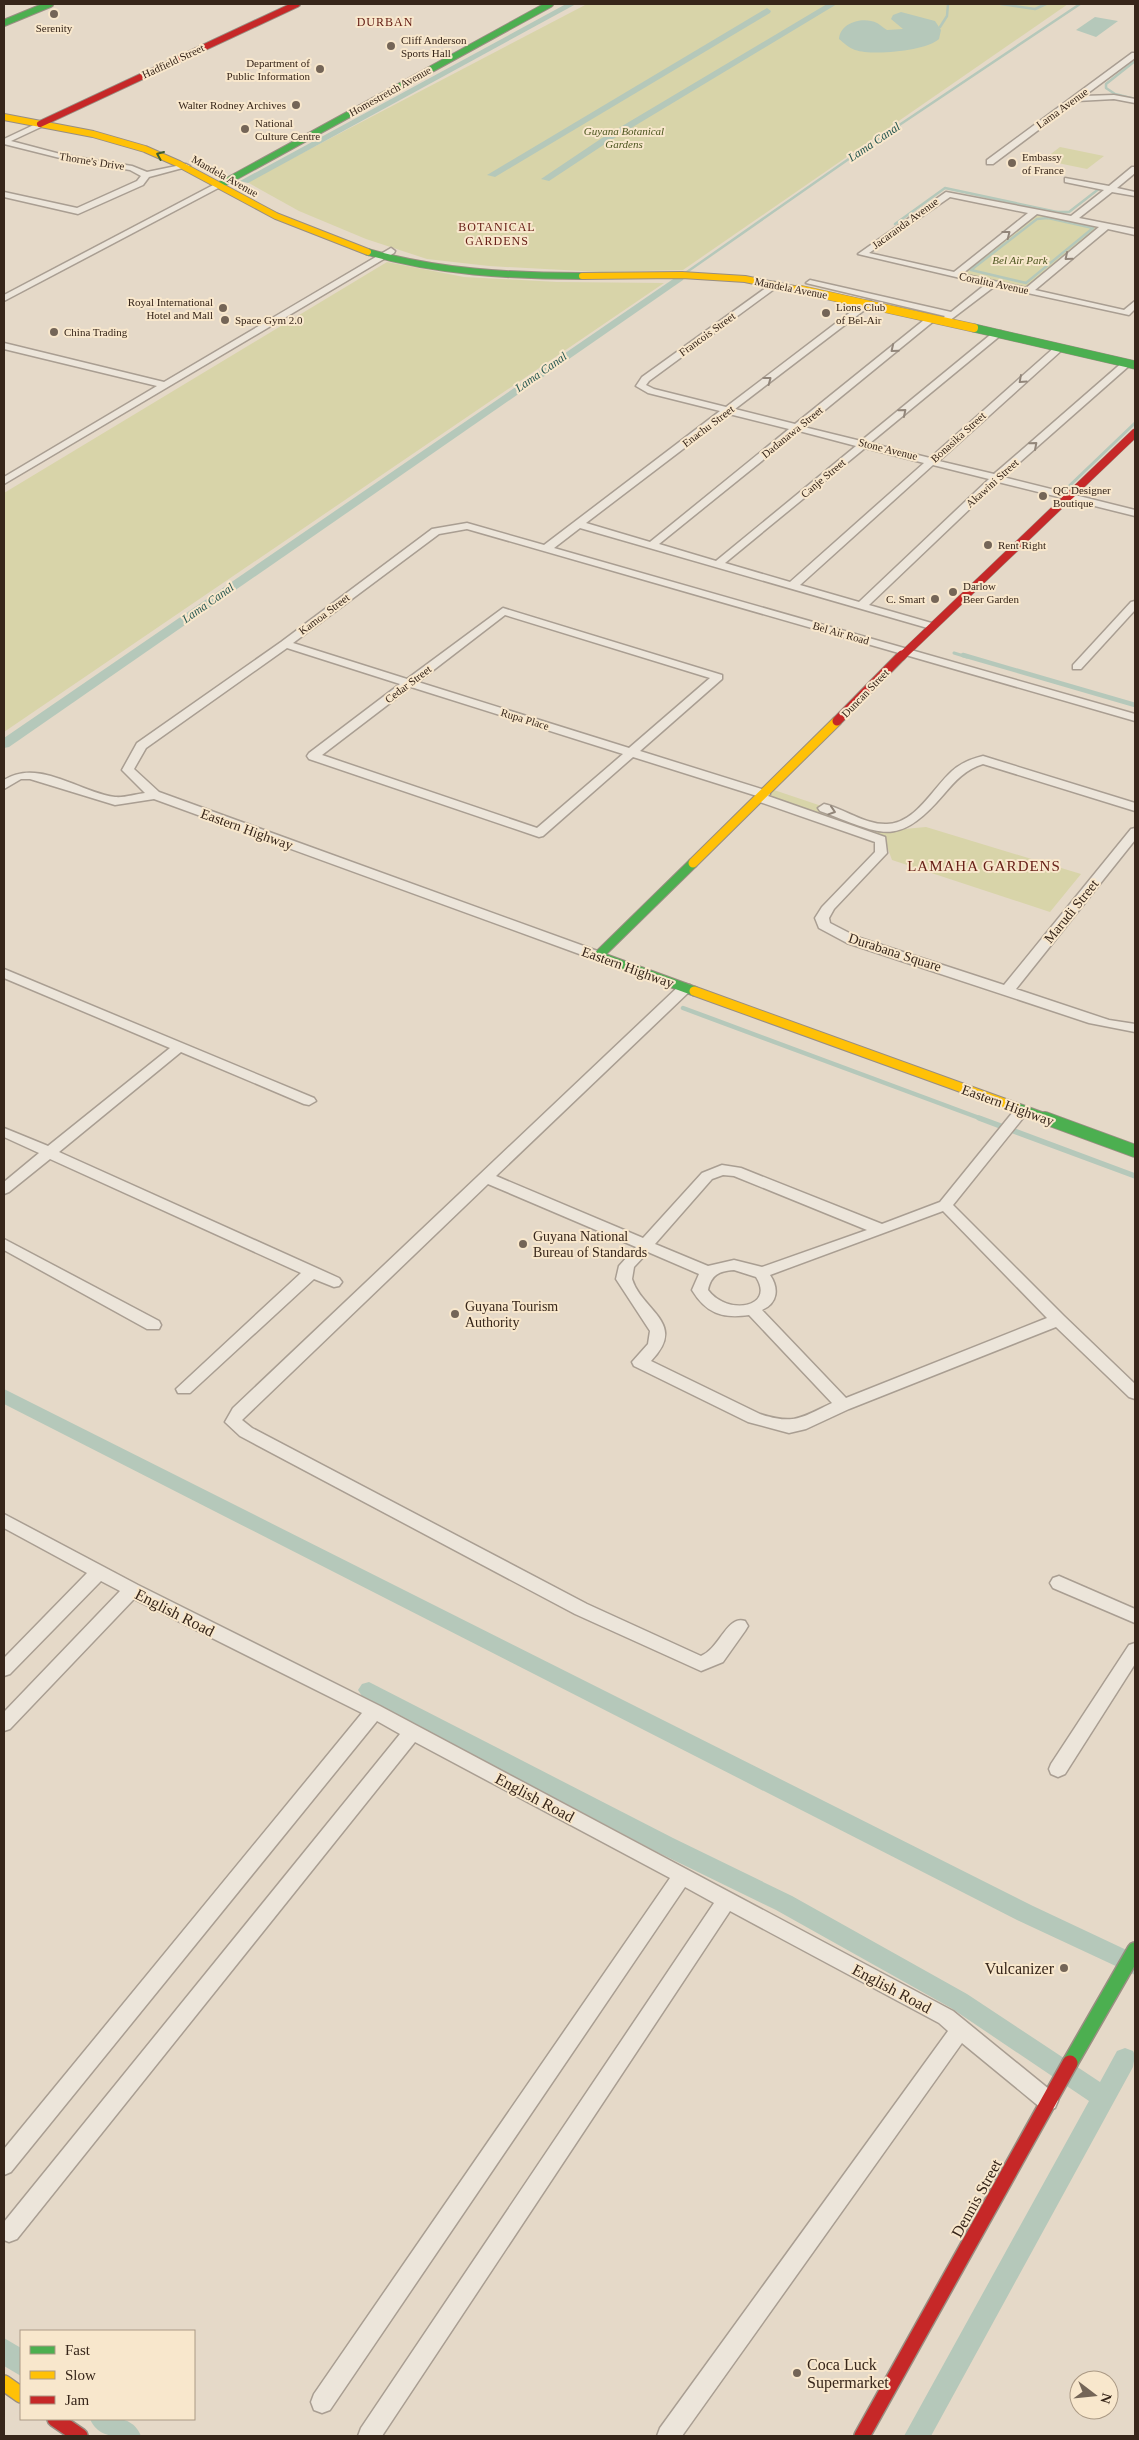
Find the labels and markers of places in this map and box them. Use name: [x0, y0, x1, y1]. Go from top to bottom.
marker: Serenity: [48, 8, 60, 20]
place label: Serenity: [36, 22, 73, 34]
place label: Cliff Anderson Sports Hall: [401, 34, 467, 59]
marker: Cliff Anderson Sports Hall: [385, 40, 397, 52]
place label: Department of Public Information: [227, 57, 310, 82]
marker: Department of Public Information: [314, 63, 326, 75]
place label: Walter Rodney Archives: [178, 99, 286, 111]
marker: Walter Rodney Archives: [290, 99, 302, 111]
place label: National Culture Centre: [255, 117, 320, 142]
marker: National Culture Centre: [239, 123, 251, 135]
place label: Embassy of France: [1022, 151, 1064, 176]
marker: Embassy of France: [1006, 157, 1018, 169]
place label: Royal International Hotel and Mall: [128, 296, 213, 321]
place label: Lions Club of Bel-Air: [836, 301, 886, 326]
marker: Royal International Hotel and Mall: [217, 302, 229, 314]
marker: Lions Club of Bel-Air: [820, 307, 832, 319]
marker: Space Gym 2.0: [219, 314, 231, 326]
place label: Space Gym 2.0: [235, 314, 303, 326]
marker: China Trading: [48, 326, 60, 338]
place label: China Trading: [64, 326, 128, 338]
place label: QC Designer Boutique: [1053, 484, 1111, 509]
marker: QC Designer Boutique: [1037, 490, 1049, 502]
marker: Rent Right: [982, 539, 994, 551]
place label: Rent Right: [998, 539, 1046, 551]
place label: Darlow Beer Garden: [963, 580, 1019, 605]
marker: Darlow Beer Garden: [947, 586, 959, 598]
place label: C. Smart: [886, 593, 925, 605]
marker: C. Smart: [929, 593, 941, 605]
place label: Guyana National Bureau of Standards: [533, 1229, 647, 1260]
marker: Guyana National Bureau of Standards: [517, 1238, 529, 1250]
place label: Guyana Tourism Authority: [465, 1299, 558, 1330]
marker: Guyana Tourism Authority: [449, 1308, 461, 1320]
place label: Vulcanizer: [985, 1960, 1055, 1977]
marker: Vulcanizer: [1058, 1962, 1070, 1974]
place label: Coca Luck Supermarket: [807, 2356, 889, 2392]
marker: Coca Luck Supermarket: [791, 2367, 803, 2379]

